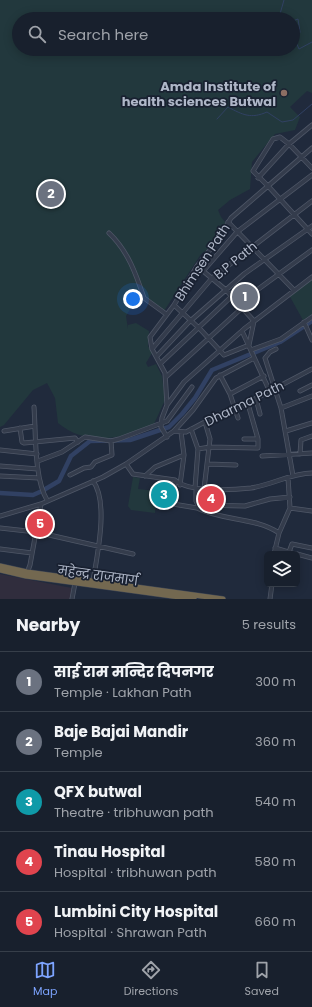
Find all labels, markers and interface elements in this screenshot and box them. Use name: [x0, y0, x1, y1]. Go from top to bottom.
search box: [12, 12, 300, 56]
icon: search: [26, 23, 48, 45]
text: Search here: [58, 24, 148, 45]
place label: Amda Institute of health sciences Butwal: [122, 77, 276, 111]
marker: Amda Institute of health sciences Butwal: [279, 88, 289, 98]
pin: 2: [38, 179, 64, 209]
street label: Bhimsen Path: [170, 220, 235, 305]
street label: B.P Path: [209, 237, 261, 284]
pin: 1: [232, 282, 258, 312]
your location: [123, 289, 143, 309]
street label: Dharma Path: [201, 376, 287, 431]
pin: 3: [151, 480, 177, 510]
pin: 4: [198, 484, 224, 514]
pin: 5: [27, 509, 53, 539]
map controls: [264, 551, 300, 587]
button: layers: [264, 551, 300, 587]
street label: महेन्द्र राजमार्ग: [55, 560, 141, 591]
text: Nearby: [16, 613, 80, 637]
text: 5 results: [242, 615, 296, 634]
text: साई राम मन्दिर दिपनगर: [54, 661, 214, 682]
text: 1: [27, 672, 31, 691]
text: 300 m: [255, 672, 296, 691]
text: Temple · Lakhan Path: [54, 683, 192, 702]
text: Baje Bajai Mandir: [54, 721, 188, 742]
text: 2: [25, 732, 33, 751]
text: 360 m: [255, 732, 296, 751]
text: Temple: [54, 743, 103, 762]
text: QFX butwal: [54, 781, 142, 802]
text: 3: [25, 792, 33, 811]
text: 540 m: [255, 792, 296, 811]
text: Theatre · tribhuwan path: [54, 803, 214, 822]
text: Tinau Hospital: [54, 841, 165, 862]
text: 4: [25, 852, 33, 871]
text: 580 m: [255, 852, 296, 871]
text: Hospital · tribhuwan path: [54, 863, 217, 882]
text: Lumbini City Hospital: [54, 901, 218, 922]
text: 5: [25, 912, 33, 931]
text: 660 m: [254, 912, 296, 931]
text: Hospital · Shrawan Path: [54, 923, 207, 942]
tab: Map: [33, 959, 57, 1000]
tab: Directions: [124, 959, 178, 1000]
tab: Saved: [245, 959, 279, 1000]

